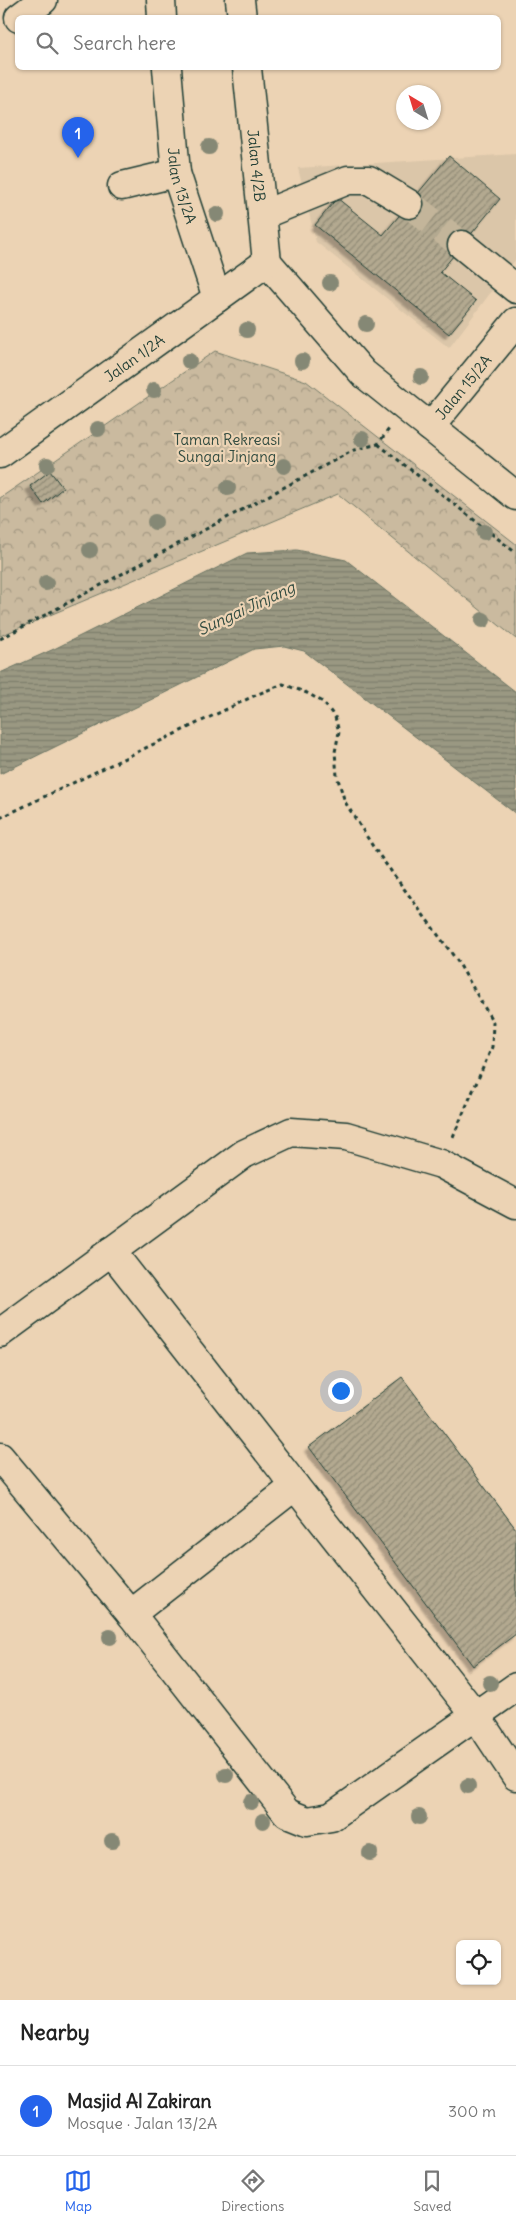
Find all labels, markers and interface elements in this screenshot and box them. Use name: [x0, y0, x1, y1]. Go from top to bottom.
search box: [15, 15, 501, 70]
icon: search: [33, 29, 61, 57]
text: Search here: [73, 31, 176, 55]
north arrow: [396, 85, 441, 130]
pin: 1: [62, 117, 94, 158]
street label: Jalan 4/2B: [244, 128, 270, 203]
street label: Jalan 13/2A: [164, 147, 202, 226]
street label: Jalan 1/2A: [100, 329, 168, 386]
street label: Jalan 15/2A: [431, 350, 495, 423]
park label: Taman Rekreasi Sungai Jinjang: [174, 430, 280, 466]
water label: Sungai Jinjang: [194, 576, 299, 639]
your location: [328, 1378, 354, 1404]
map controls: [456, 1940, 501, 1985]
button: locate: [456, 1940, 501, 1985]
text: Nearby: [20, 2019, 90, 2046]
text: Masjid Al Zakiran: [67, 2089, 212, 2113]
text: 1: [33, 2101, 39, 2121]
text: 300 m: [448, 2101, 496, 2121]
text: Mosque · Jalan 13/2A: [67, 2113, 217, 2133]
tab: Map: [64, 2167, 92, 2215]
tab: Directions: [221, 2167, 284, 2215]
tab: Saved: [413, 2167, 452, 2215]

